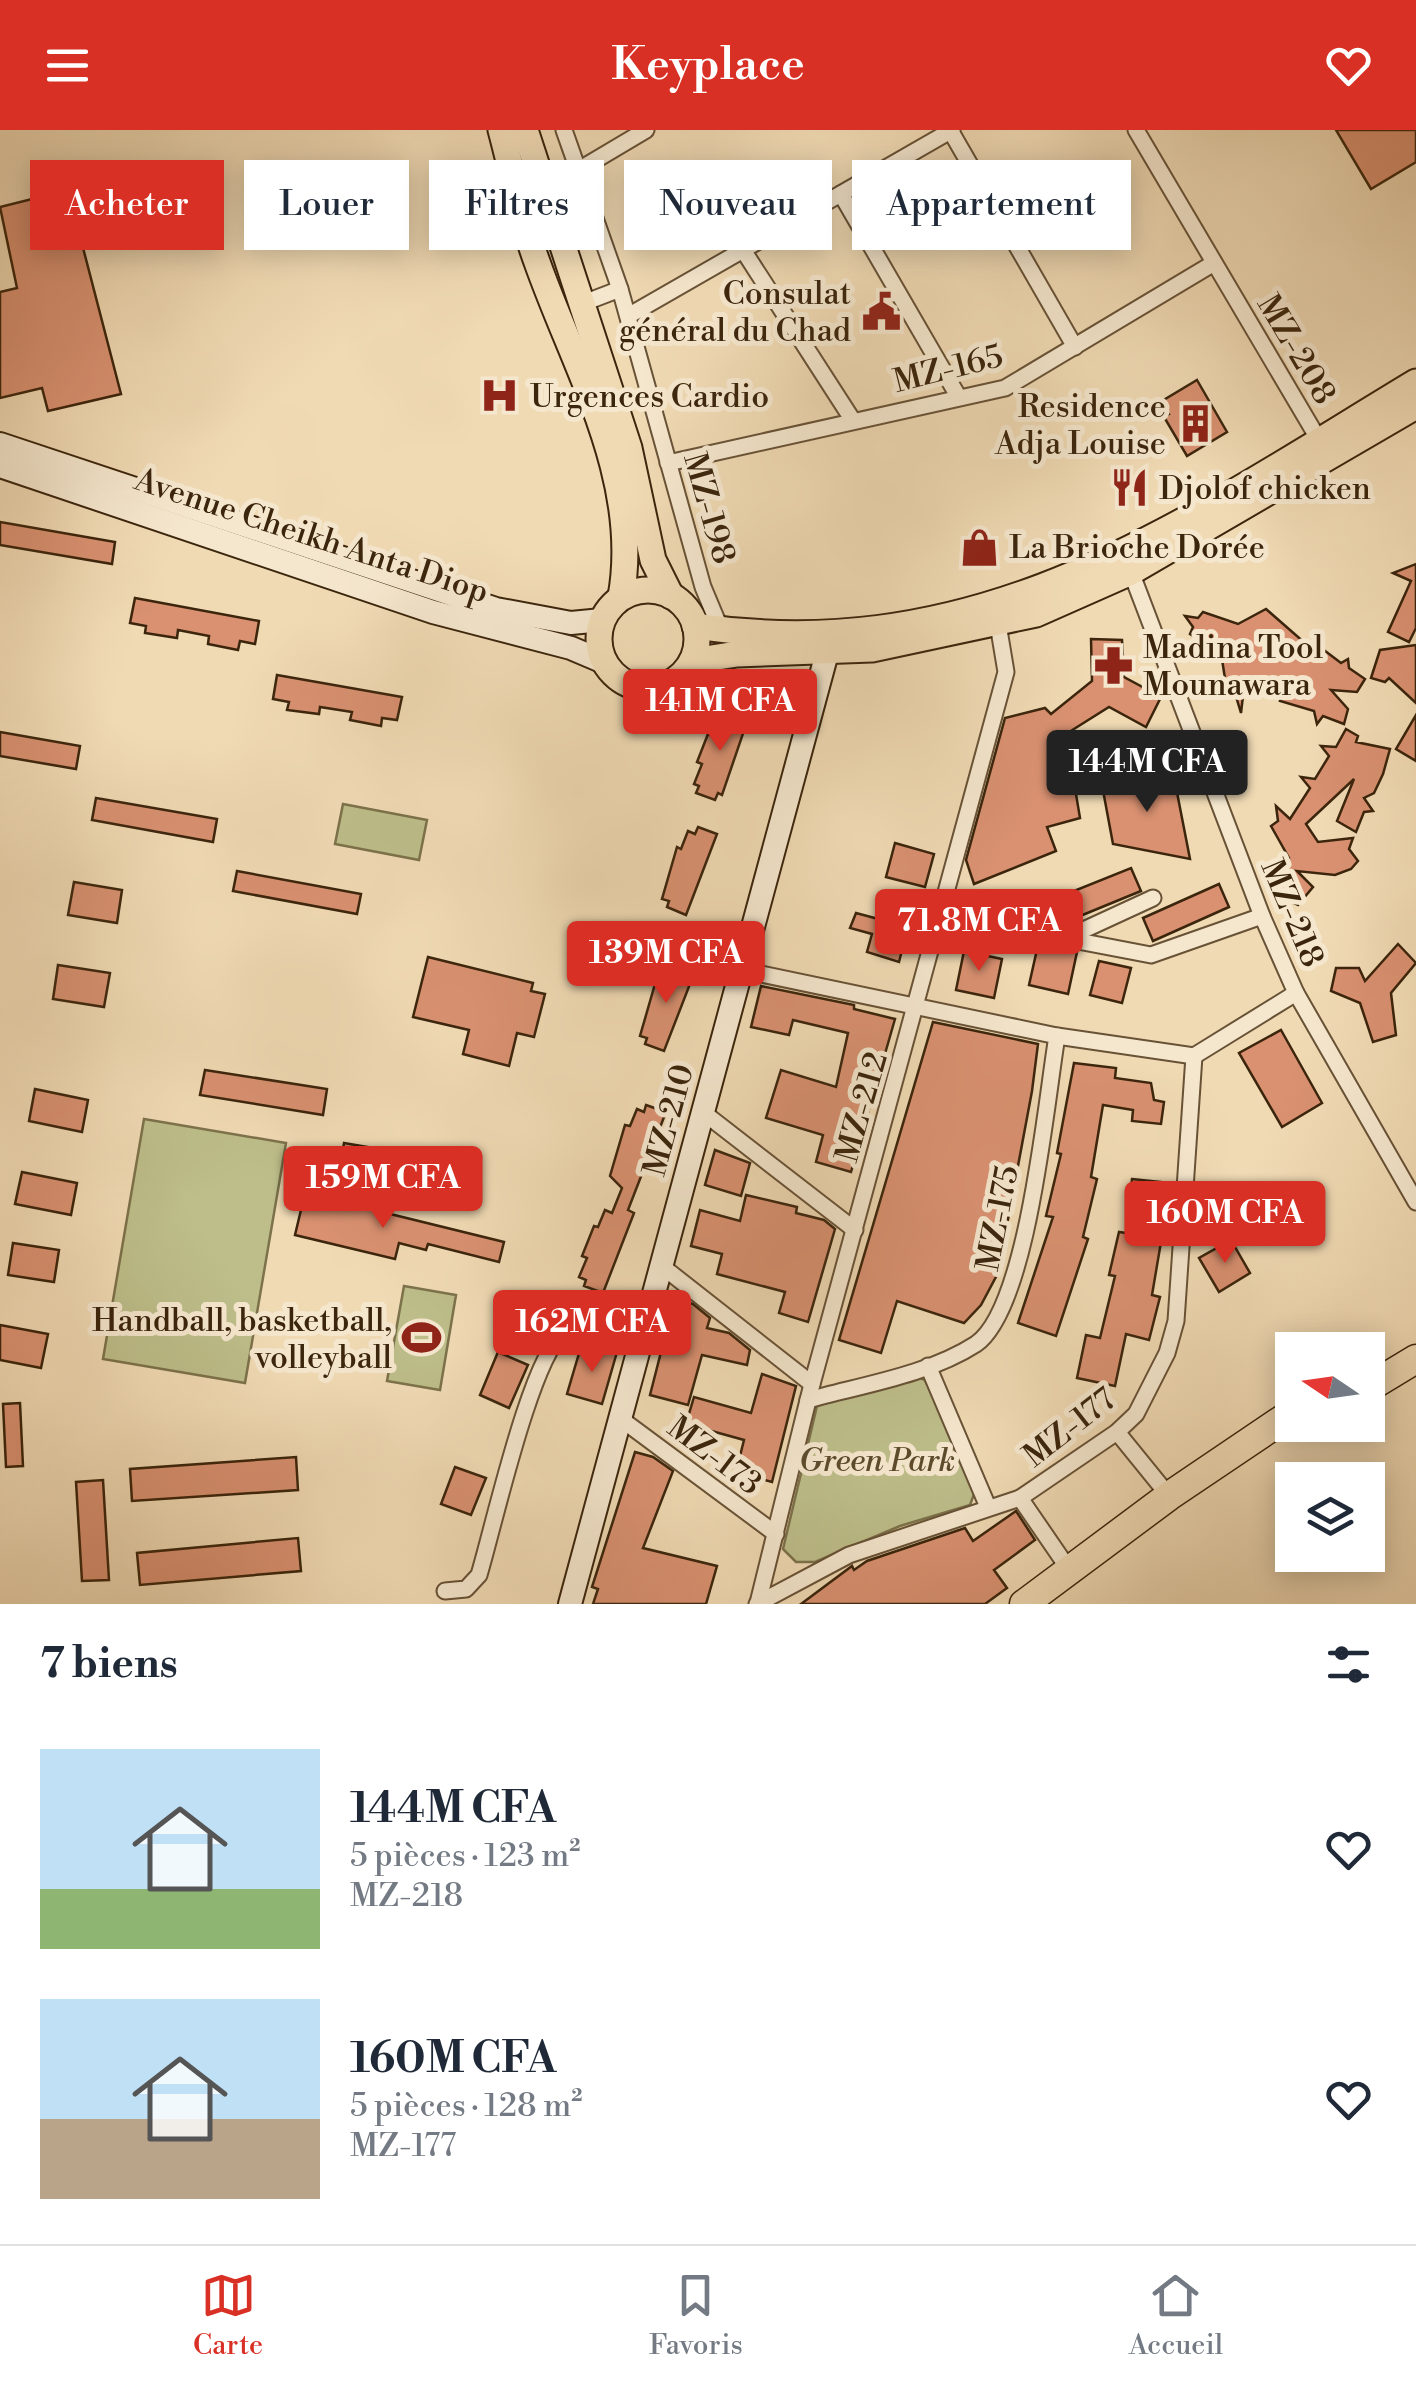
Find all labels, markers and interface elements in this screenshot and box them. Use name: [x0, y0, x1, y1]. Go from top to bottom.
text: Keyplace: [611, 37, 805, 94]
icon: menu: [40, 38, 95, 93]
icon: heart: [1321, 38, 1376, 93]
chip: Acheter: [30, 160, 224, 250]
chip: Louer: [244, 160, 409, 250]
chip: Filtres: [429, 160, 604, 250]
chip: Nouveau: [624, 160, 832, 250]
chip: Appartement: [852, 160, 1131, 250]
place label: Consulat général du Chad: [619, 274, 851, 351]
street label: MZ-208: [1248, 287, 1344, 412]
public building icon: Consulat général du Chad: [860, 290, 902, 332]
street label: MZ-165: [889, 336, 1007, 402]
hospital icon: Urgences Cardio: [479, 375, 521, 417]
place label: Urgences Cardio: [530, 377, 769, 417]
place label: Residence Adja Louise: [994, 387, 1166, 464]
building icon: Residence Adja Louise: [1175, 403, 1217, 445]
street label: MZ-198: [674, 448, 744, 568]
street label: Avenue Cheikh Anta Diop: [129, 459, 494, 612]
restaurant icon: Djolof chicken: [1108, 467, 1150, 509]
place label: Djolof chicken: [1159, 469, 1371, 509]
shop icon: La Brioche Dorée: [958, 526, 1000, 568]
place label: La Brioche Dorée: [1009, 528, 1265, 568]
place label: Madina Tool Mounawara: [1143, 628, 1324, 705]
pharmacy icon: Madina Tool Mounawara: [1092, 644, 1134, 686]
pin: 141M CFA: [617, 669, 823, 754]
text: 141M CFA: [645, 681, 795, 721]
pin: 144M CFA: [1044, 730, 1250, 815]
text: 144M CFA: [1069, 742, 1225, 782]
street label: MZ-218: [1252, 853, 1333, 973]
pin: 71.8M CFA: [865, 889, 1093, 974]
text: 71.8M CFA: [897, 901, 1061, 941]
pin: 139M CFA: [563, 921, 769, 1006]
text: 139M CFA: [589, 933, 743, 973]
street label: MZ-212: [827, 1047, 897, 1167]
street label: MZ-210: [635, 1060, 703, 1181]
pin: 159M CFA: [280, 1146, 486, 1231]
text: 159M CFA: [306, 1158, 460, 1198]
street label: MZ-175: [968, 1162, 1028, 1275]
pin: 160M CFA: [1122, 1181, 1328, 1266]
text: 160M CFA: [1146, 1193, 1304, 1233]
pin: 162M CFA: [489, 1290, 695, 1375]
place label: Handball, basketball, volleyball: [92, 1301, 393, 1378]
text: 162M CFA: [515, 1302, 669, 1342]
sports icon: Handball, basketball, volleyball: [401, 1317, 443, 1359]
north arrow: [1275, 1332, 1385, 1442]
map controls: [1275, 1332, 1385, 1572]
street label: MZ-177: [1015, 1379, 1124, 1476]
street label: MZ-173: [659, 1407, 769, 1504]
park label: Green Park: [799, 1441, 955, 1481]
button: layers: [1275, 1462, 1385, 1572]
icon: filters: [1321, 1637, 1376, 1692]
text: 7 biens: [40, 1638, 178, 1691]
text: 144M CFA: [350, 1783, 556, 1836]
icon: home: [120, 1789, 240, 1909]
icon: heart: [1321, 1822, 1376, 1877]
text: 5 pièces · 123 m²: [350, 1836, 580, 1876]
text: MZ-218: [350, 1876, 463, 1916]
text: 160M CFA: [350, 2033, 556, 2086]
icon: home: [120, 2039, 240, 2159]
icon: heart: [1321, 2072, 1376, 2127]
text: 5 pièces · 128 m²: [350, 2086, 582, 2126]
text: MZ-177: [350, 2126, 456, 2166]
tab: Carte: [193, 2268, 263, 2363]
tab: Favoris: [649, 2268, 743, 2363]
tab: Accueil: [1129, 2268, 1223, 2363]

